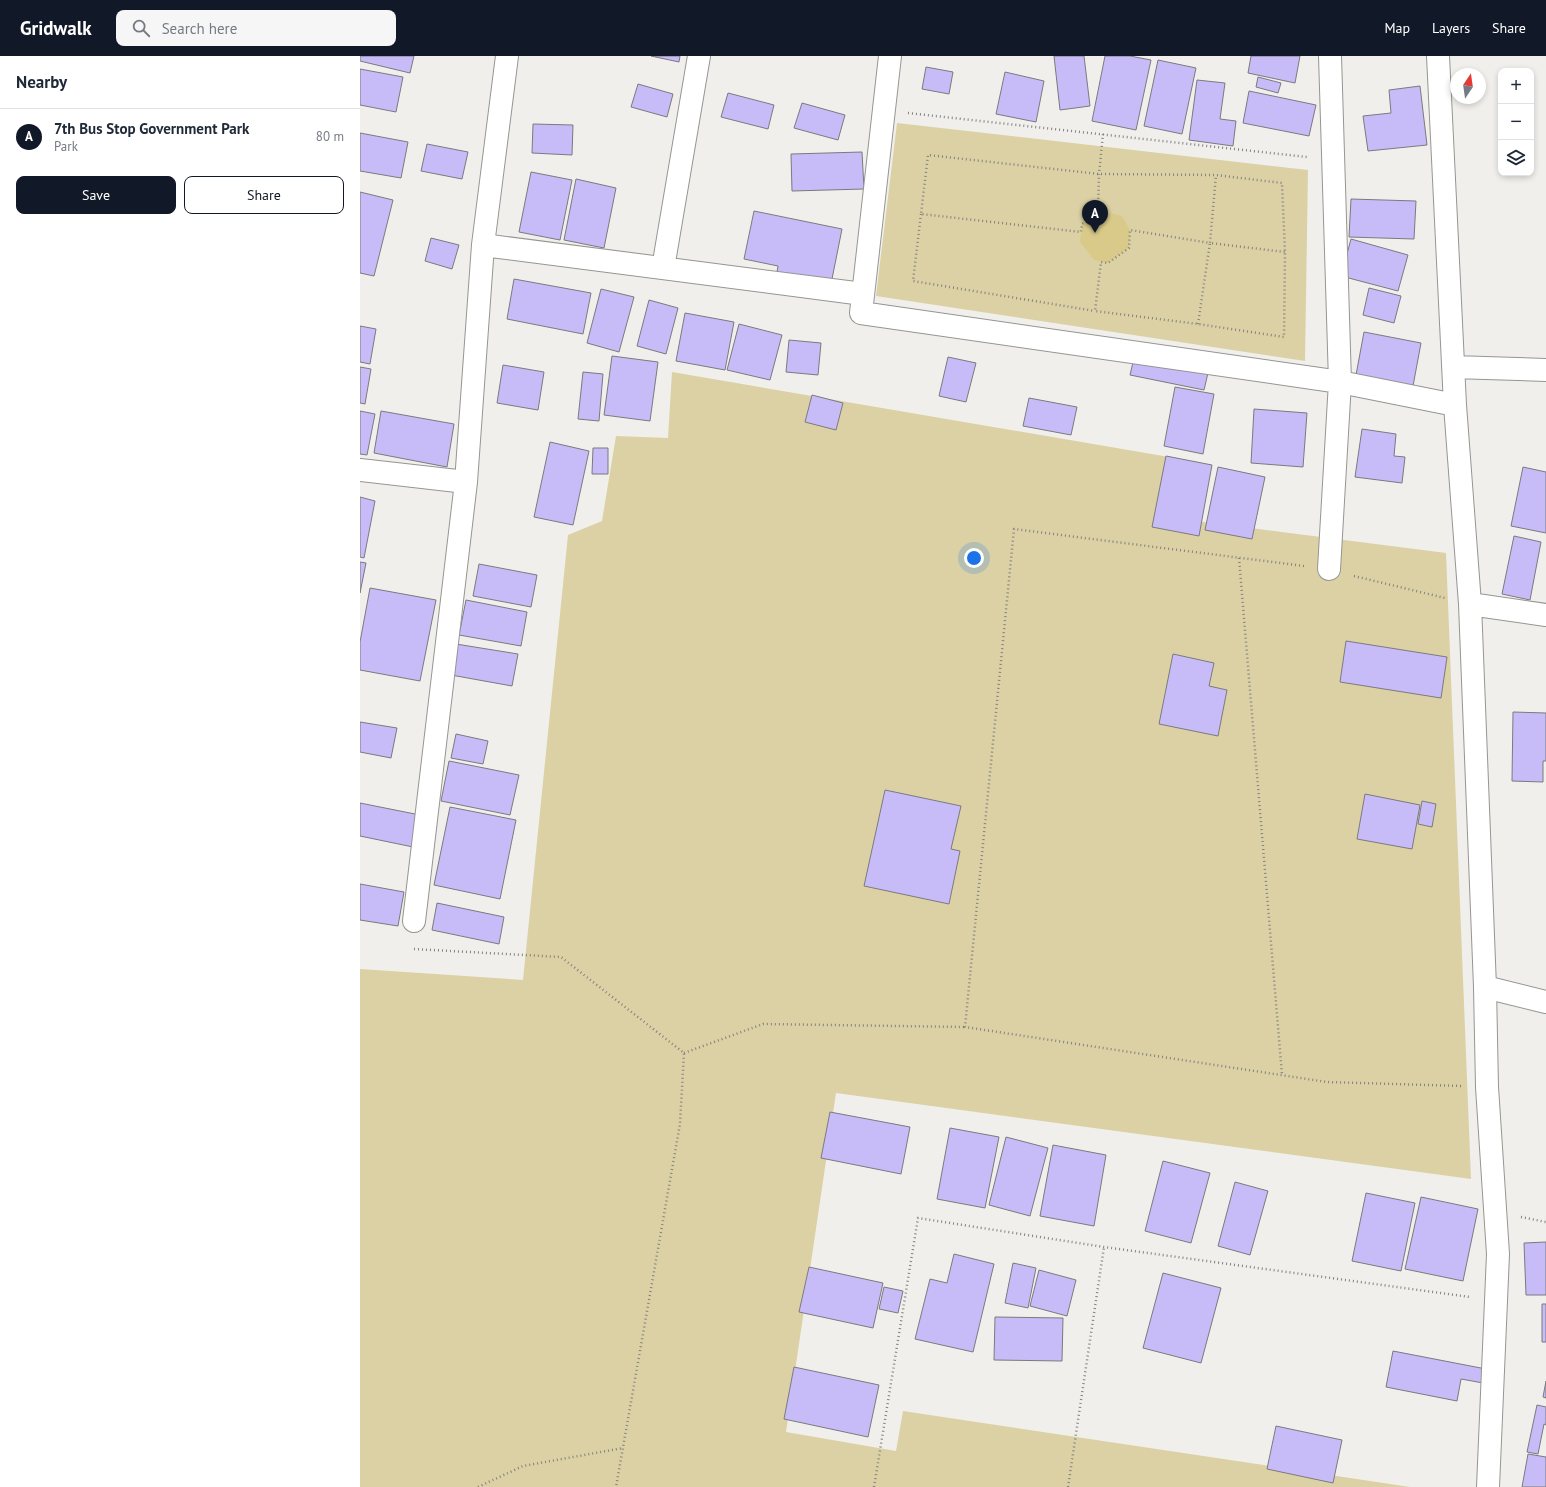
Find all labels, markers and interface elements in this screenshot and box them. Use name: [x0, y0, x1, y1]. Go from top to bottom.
search box: [116, 10, 396, 46]
text: Gridwalk: [20, 16, 92, 40]
icon: search: [130, 17, 152, 39]
text: Search here: [162, 19, 237, 38]
text: Map: [1384, 19, 1410, 37]
text: Layers: [1432, 19, 1470, 37]
text: Share: [1492, 19, 1526, 37]
north arrow: [1450, 68, 1486, 104]
map controls: [1498, 68, 1534, 176]
button: +: [1498, 68, 1534, 104]
text: Nearby: [16, 71, 67, 93]
button: −: [1498, 104, 1534, 140]
text: 7th Bus Stop Government Park: [54, 119, 249, 138]
text: A: [25, 128, 33, 145]
text: 80 m: [316, 128, 344, 145]
text: Park: [54, 138, 78, 155]
button: layers: [1498, 140, 1534, 176]
button: Save: [16, 176, 176, 214]
button: Share: [184, 176, 344, 214]
pin: A: [1082, 200, 1108, 233]
your location: [964, 548, 984, 568]

